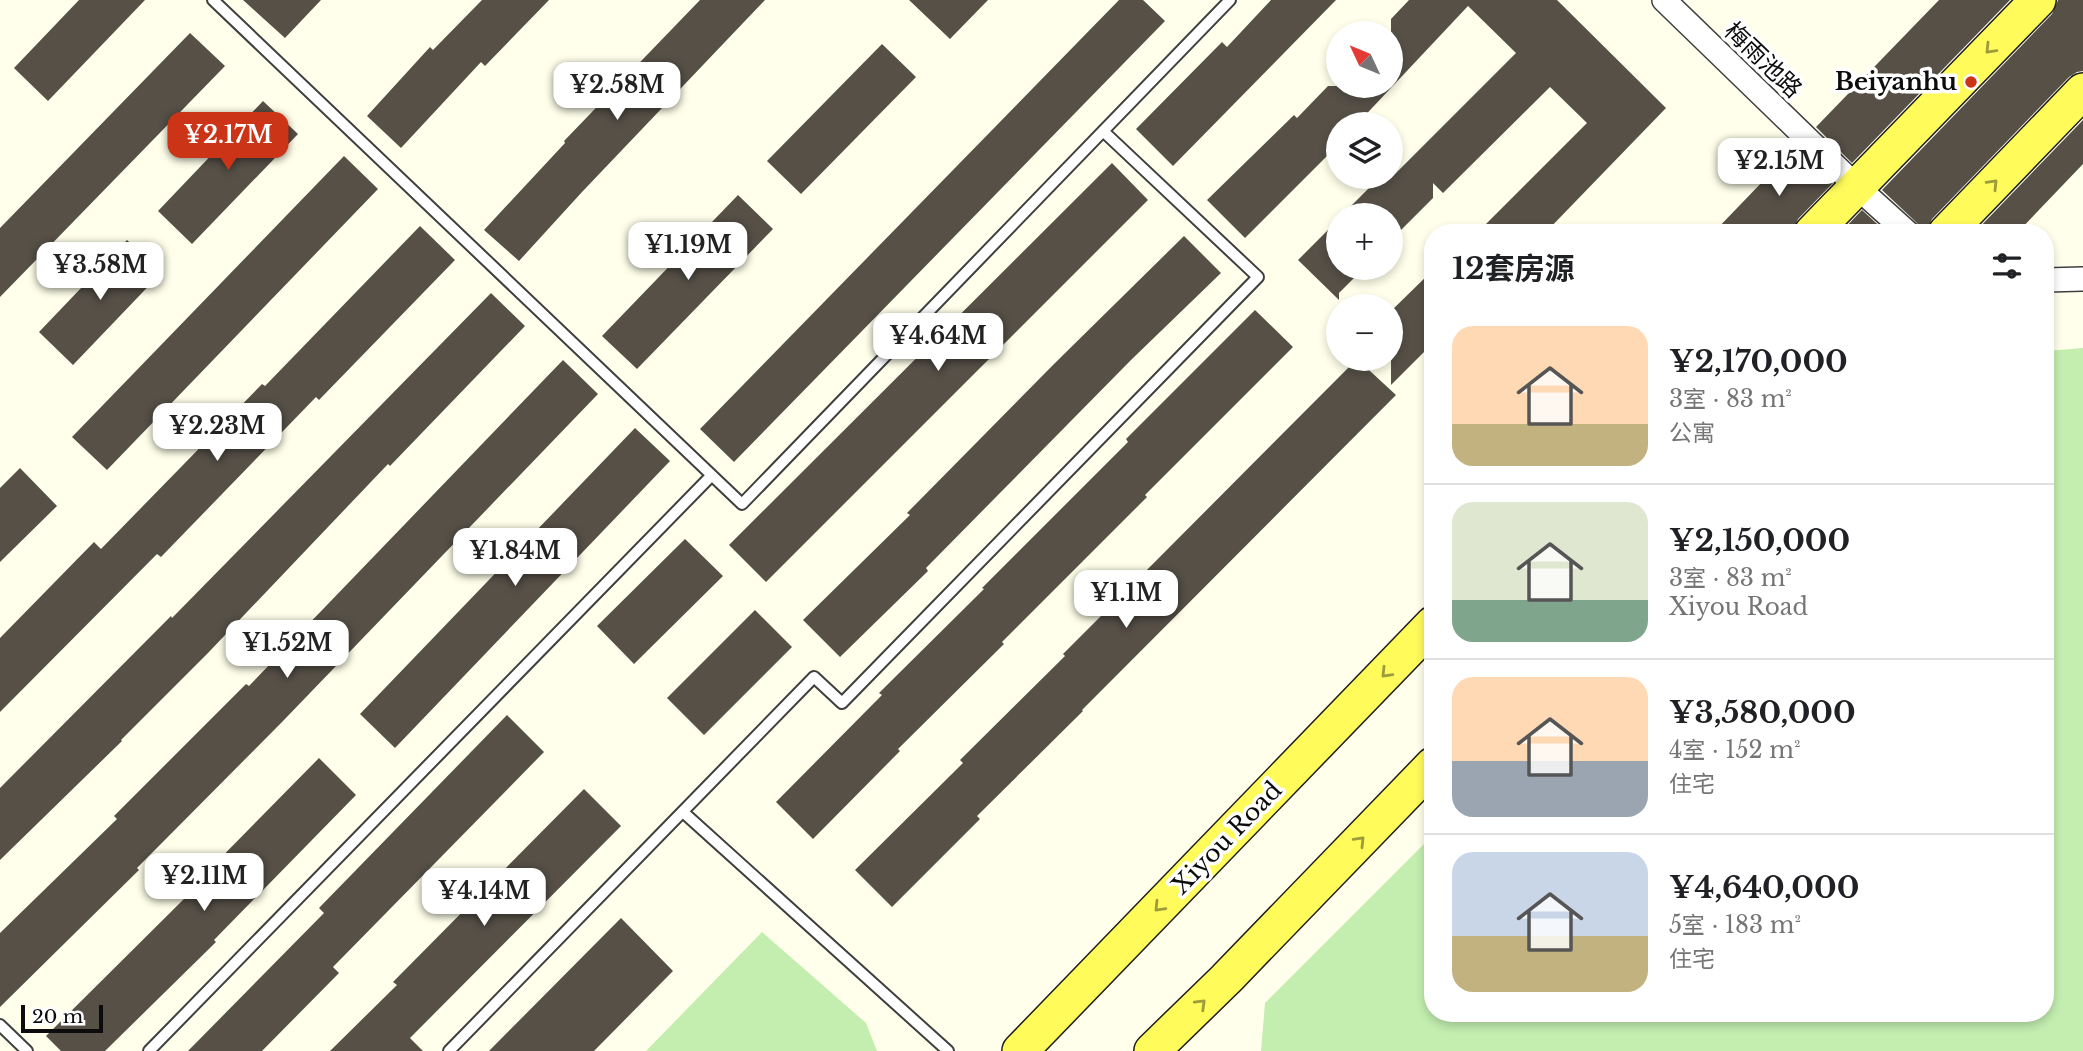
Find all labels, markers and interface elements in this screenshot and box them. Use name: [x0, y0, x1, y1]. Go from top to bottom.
street label: 梅雨池路: [1719, 16, 1808, 103]
north arrow: [1326, 21, 1404, 98]
map controls: [1326, 21, 1403, 371]
one-way arrow: [1986, 41, 1999, 54]
pin: ¥2.58M: [560, 62, 674, 122]
place label: Beiyanhu: [1835, 67, 1957, 96]
text: ¥2.58M: [569, 71, 665, 99]
marker: Beiyanhu: [1963, 74, 1979, 90]
button: layers: [1326, 112, 1403, 189]
pin: ¥2.17M: [171, 113, 285, 172]
text: ¥2.17M: [183, 121, 273, 149]
pin: ¥2.15M: [1722, 138, 1836, 198]
text: ¥2.15M: [1734, 147, 1824, 175]
one-way arrow: [1985, 179, 1998, 192]
button: +: [1326, 203, 1403, 280]
pin: ¥1.19M: [631, 222, 745, 282]
text: ¥1.19M: [644, 231, 732, 259]
pin: ¥3.58M: [43, 243, 157, 302]
icon: filters: [1988, 247, 2026, 285]
text: 12套房源: [1452, 250, 1575, 287]
text: ¥3.58M: [53, 251, 147, 279]
button: −: [1326, 294, 1403, 371]
pin: ¥4.64M: [881, 314, 995, 373]
text: ¥4.64M: [889, 322, 987, 350]
text: ¥2,170,000: [1669, 343, 1848, 380]
icon: home: [1508, 354, 1592, 438]
text: 3室 · 83 m²: [1669, 385, 1792, 413]
pin: ¥2.23M: [160, 404, 274, 463]
text: ¥2.23M: [169, 412, 265, 440]
text: 公寓: [1669, 419, 1715, 447]
text: ¥2,150,000: [1669, 522, 1850, 559]
pin: ¥1.84M: [458, 528, 572, 588]
icon: home: [1508, 530, 1592, 614]
text: ¥1.84M: [469, 537, 561, 565]
text: 3室 · 83 m²: [1669, 564, 1792, 592]
pin: ¥1.1M: [1077, 570, 1175, 630]
text: ¥1.1M: [1090, 579, 1162, 607]
text: Xiyou Road: [1669, 593, 1808, 621]
pin: ¥1.52M: [230, 620, 344, 680]
text: ¥1.52M: [242, 629, 332, 657]
one-way arrow: [1381, 665, 1394, 678]
text: ¥3,580,000: [1669, 694, 1856, 731]
icon: home: [1508, 705, 1592, 789]
text: 4室 · 152 m²: [1669, 736, 1801, 764]
text: 住宅: [1669, 770, 1715, 798]
street label: Xiyou Road: [1166, 775, 1287, 900]
one-way arrow: [1351, 836, 1364, 849]
pin: ¥2.11M: [147, 853, 261, 913]
text: ¥2.11M: [161, 862, 247, 890]
pin: ¥4.14M: [427, 869, 541, 928]
text: ¥4,640,000: [1669, 869, 1859, 906]
text: ¥4.14M: [438, 877, 530, 905]
icon: home: [1508, 880, 1592, 964]
one-way arrow: [1155, 899, 1168, 912]
text: 5室 · 183 m²: [1669, 911, 1801, 939]
text: 住宅: [1669, 945, 1715, 973]
one-way arrow: [1193, 999, 1206, 1012]
scale bar: [21, 1002, 103, 1034]
text: 20 m: [32, 1005, 83, 1028]

